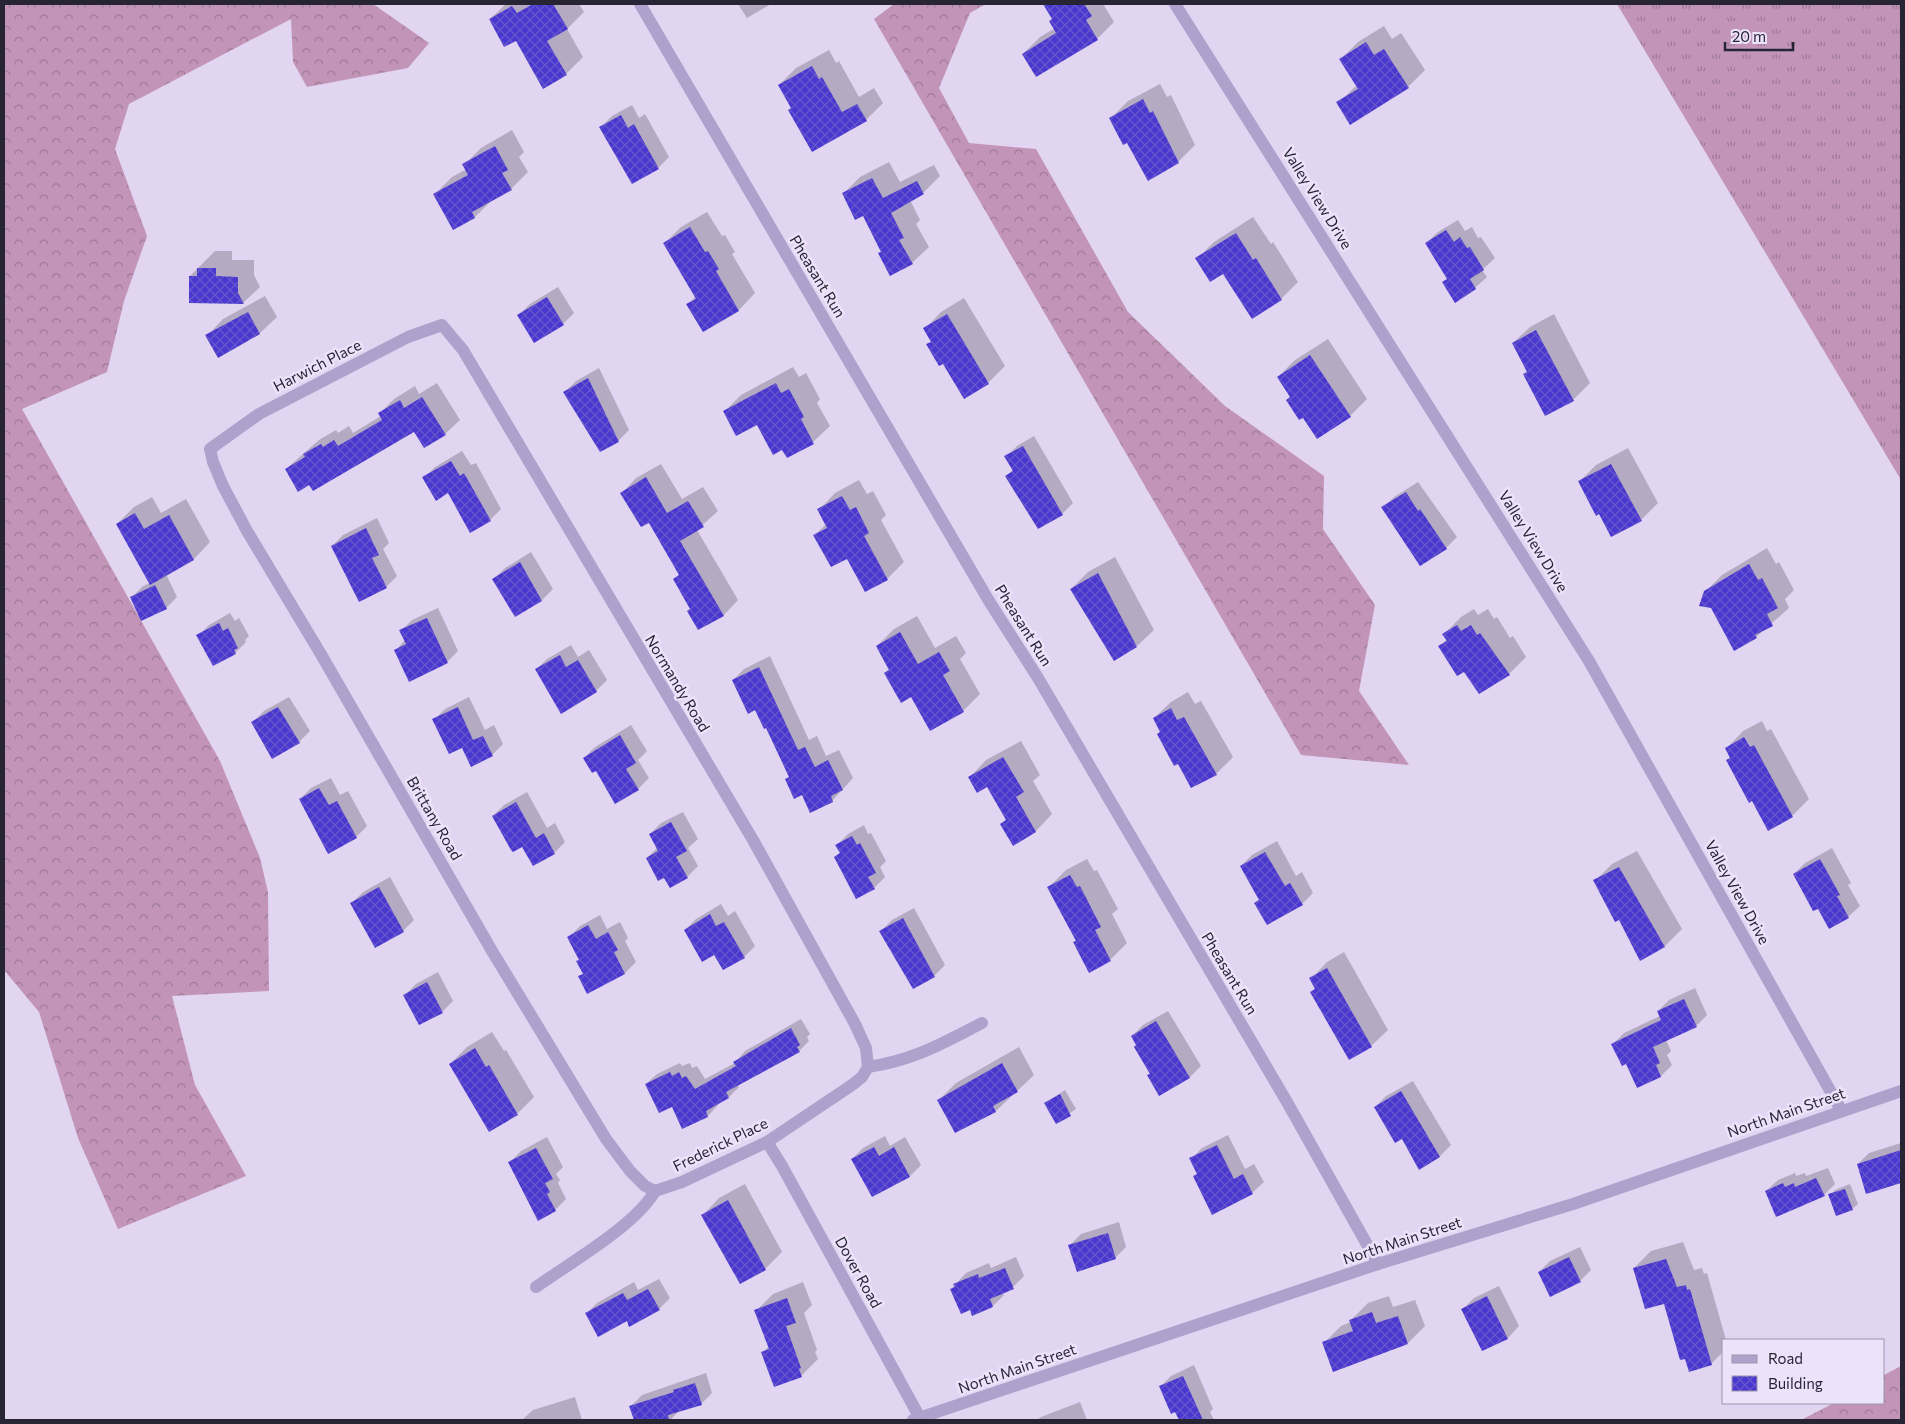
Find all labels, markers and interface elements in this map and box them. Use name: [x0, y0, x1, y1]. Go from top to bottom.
scale bar: [1725, 20, 1792, 52]
text: 20 m: [1732, 27, 1766, 45]
street label: Valley View Drive: [1280, 144, 1356, 252]
street label: Pheasant Run: [786, 232, 850, 320]
street label: Harwich Place: [270, 335, 364, 395]
street label: Valley View Drive: [1496, 487, 1572, 595]
street label: Pheasant Run: [992, 581, 1056, 669]
street label: Normandy Road: [642, 631, 714, 735]
street label: Brittany Road: [404, 773, 466, 863]
street label: Valley View Drive: [1702, 837, 1774, 947]
street label: Pheasant Run: [1198, 929, 1262, 1017]
street label: North Main Street: [1725, 1083, 1847, 1141]
street label: Frederick Place: [670, 1113, 770, 1175]
street label: North Main Street: [1340, 1212, 1464, 1268]
street label: Dover Road: [832, 1233, 886, 1311]
street label: North Main Street: [956, 1339, 1078, 1397]
legend: [1722, 1339, 1885, 1404]
text: Road: [1768, 1349, 1803, 1367]
text: Building: [1768, 1374, 1823, 1392]

